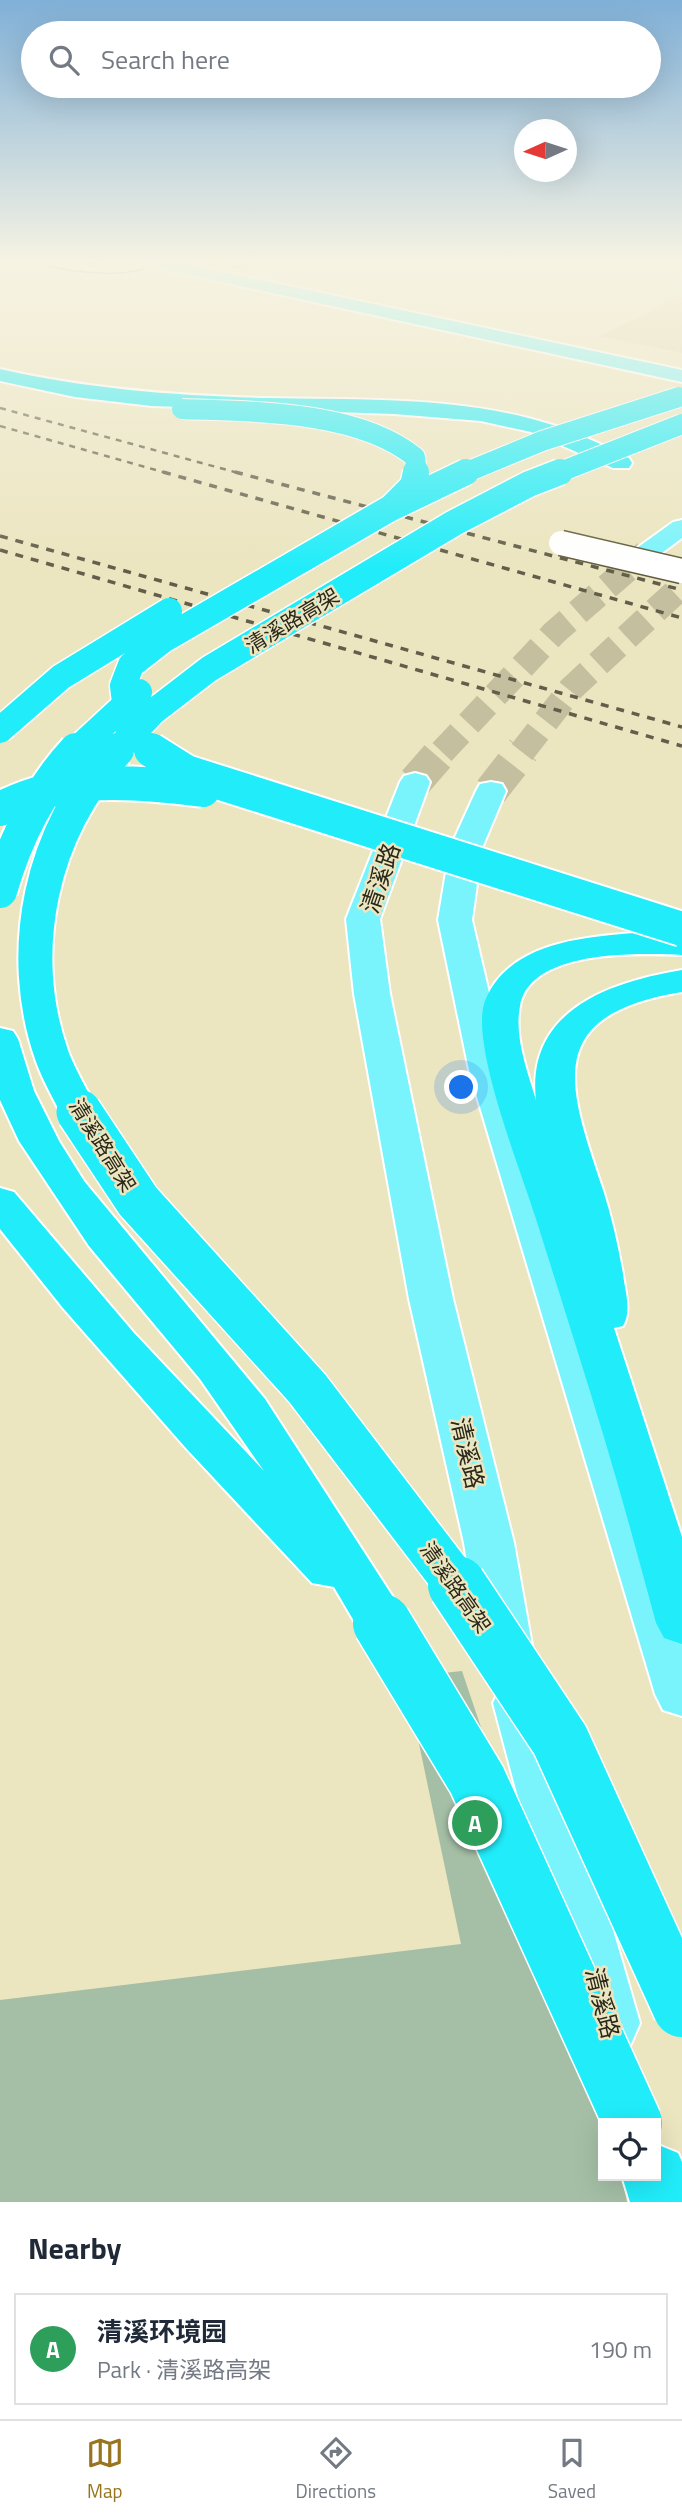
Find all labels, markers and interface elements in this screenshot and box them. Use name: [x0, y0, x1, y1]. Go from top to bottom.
search box: [21, 21, 661, 98]
text: Search here: [101, 40, 230, 79]
icon: search: [45, 41, 83, 79]
north arrow: [514, 119, 577, 182]
street label: 清溪路高架: [239, 579, 345, 661]
street label: 清溪路: [351, 838, 409, 918]
your location: [444, 1070, 478, 1104]
street label: 清溪路高架: [62, 1092, 144, 1198]
street label: 清溪路: [442, 1414, 494, 1492]
street label: 清溪路高架: [413, 1535, 499, 1639]
pin: A: [452, 1797, 498, 1849]
street label: 清溪路: [577, 1964, 629, 2042]
map controls: [598, 2118, 661, 2181]
button: locate: [598, 2118, 661, 2181]
text: Nearby: [28, 2225, 121, 2271]
text: 清溪环境园: [97, 2312, 227, 2351]
text: A: [46, 2332, 60, 2367]
text: 190 m: [589, 2332, 652, 2367]
text: Park · 清溪路高架: [97, 2352, 271, 2387]
tab: Map: [86, 2434, 124, 2505]
tab: Directions: [296, 2434, 376, 2505]
tab: Saved: [548, 2434, 596, 2505]

